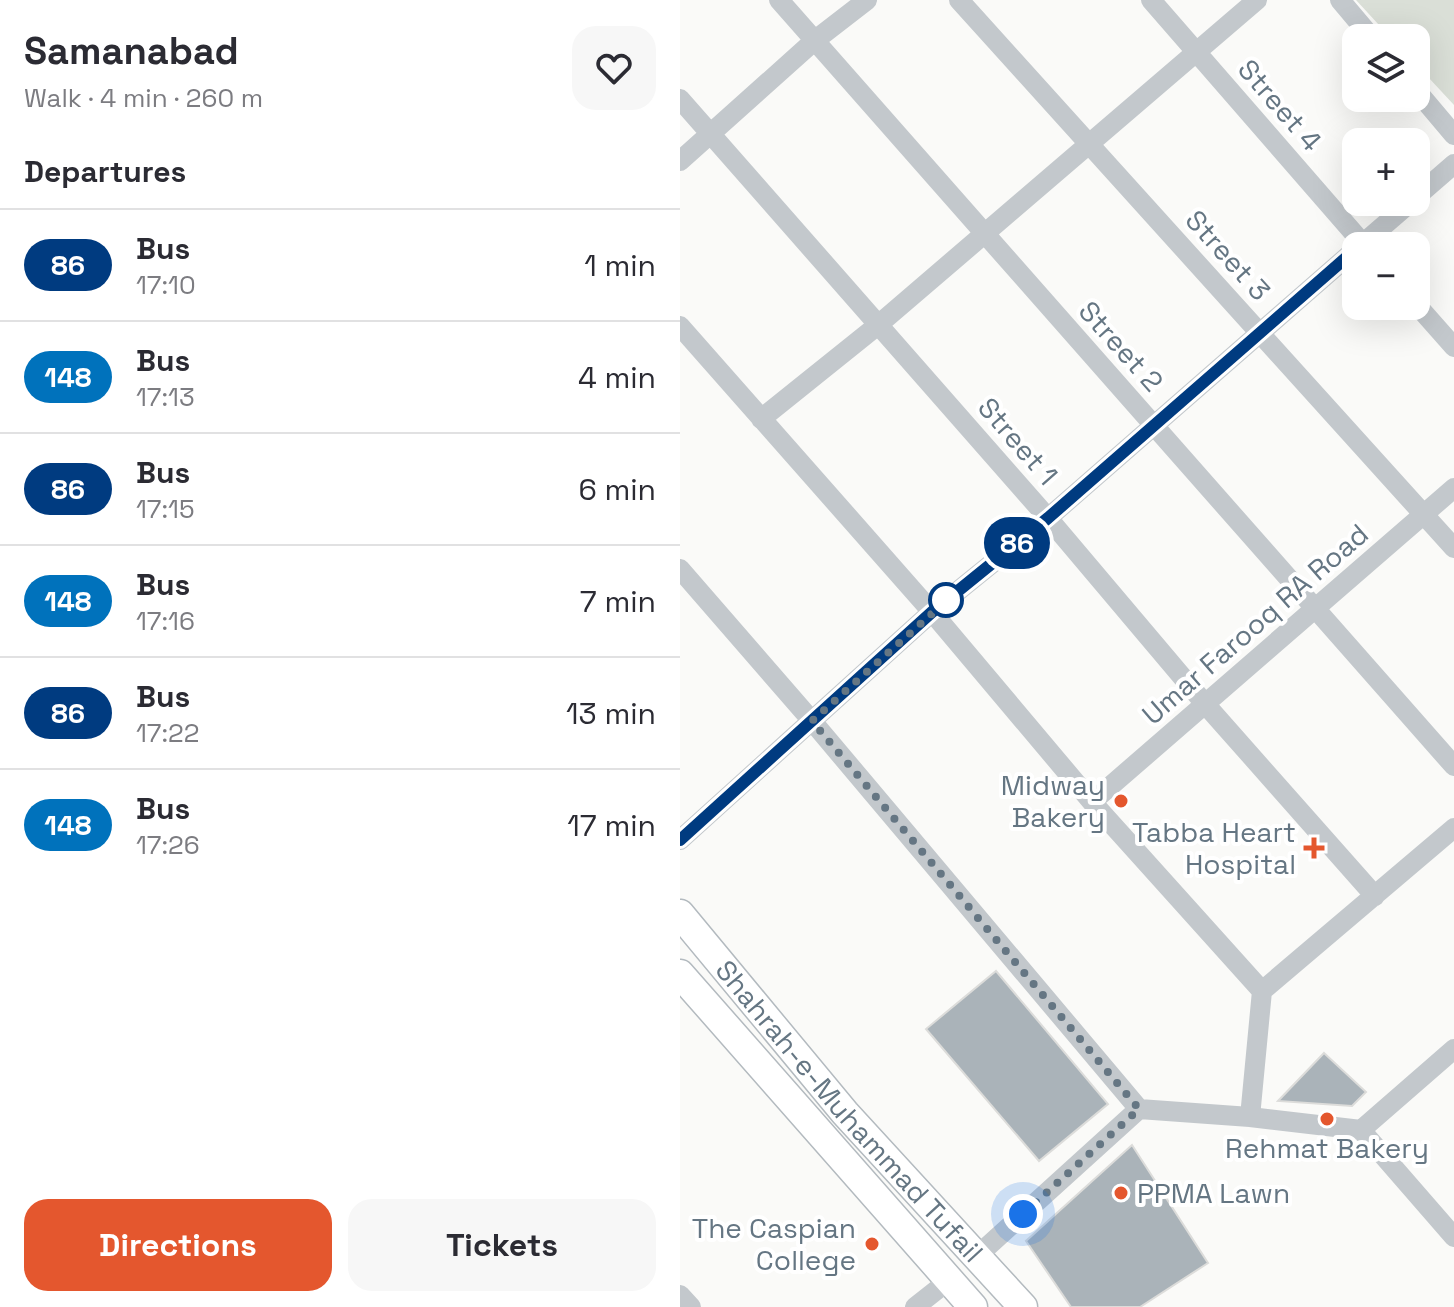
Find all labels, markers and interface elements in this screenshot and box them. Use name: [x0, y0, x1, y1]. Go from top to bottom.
map controls: [1342, 24, 1430, 320]
button: layers: [1342, 24, 1430, 112]
button: heart: [572, 26, 656, 110]
text: Samanabad: [24, 27, 239, 75]
street label: Street 4: [1230, 52, 1330, 158]
text: Walk · 4 min · 260 m: [24, 81, 263, 115]
button: +: [1342, 128, 1430, 216]
text: Departures: [24, 152, 186, 191]
street label: Street 3: [1178, 202, 1278, 308]
text: Bus: [136, 229, 190, 268]
button: −: [1342, 232, 1430, 320]
text: 1 min: [584, 246, 656, 285]
text: 86: [51, 247, 85, 283]
text: 17:10: [136, 268, 196, 302]
street label: Street 2: [1071, 293, 1171, 399]
text: Bus: [136, 341, 190, 380]
text: 4 min: [578, 358, 656, 397]
text: 148: [44, 359, 92, 395]
text: 17:13: [136, 380, 195, 414]
street label: Street 1: [970, 390, 1066, 492]
text: Bus: [136, 453, 190, 492]
text: 6 min: [578, 470, 656, 509]
text: 86: [51, 471, 85, 507]
text: 17:15: [136, 492, 195, 526]
street label: Umar Farooq RA Road: [1134, 516, 1376, 732]
line badge: 86: [981, 517, 1053, 569]
text: 86: [1000, 525, 1034, 561]
text: Bus: [136, 565, 190, 604]
text: 7 min: [580, 582, 656, 621]
text: 148: [44, 583, 92, 619]
unlabelled marker: [929, 583, 963, 617]
text: 17:16: [136, 604, 195, 638]
text: Bus: [136, 677, 190, 716]
text: 13 min: [566, 694, 656, 733]
text: 86: [51, 695, 85, 731]
text: 17:22: [136, 716, 199, 750]
place label: Midway Bakery: [1001, 767, 1105, 835]
text: Bus: [136, 789, 190, 828]
marker: Midway Bakery: [1112, 792, 1130, 810]
text: 17 min: [567, 806, 656, 845]
text: 148: [44, 807, 92, 843]
place label: Tabba Heart Hospital: [1132, 814, 1296, 882]
text: 17:26: [136, 828, 200, 862]
marker: Tabba Heart Hospital: [1303, 837, 1325, 859]
street label: Shahrah-e-Muhammad Tufail: [708, 953, 991, 1270]
marker: Rehmat Bakery: [1318, 1110, 1336, 1128]
place label: Rehmat Bakery: [1225, 1130, 1429, 1166]
place label: PPMA Lawn: [1137, 1175, 1290, 1211]
marker: PPMA Lawn: [1112, 1184, 1130, 1202]
your location: [1003, 1194, 1043, 1234]
button: Directions: [24, 1199, 332, 1291]
button: Tickets: [348, 1199, 656, 1291]
place label: The Caspian College: [692, 1210, 856, 1278]
marker: The Caspian College: [863, 1235, 881, 1253]

